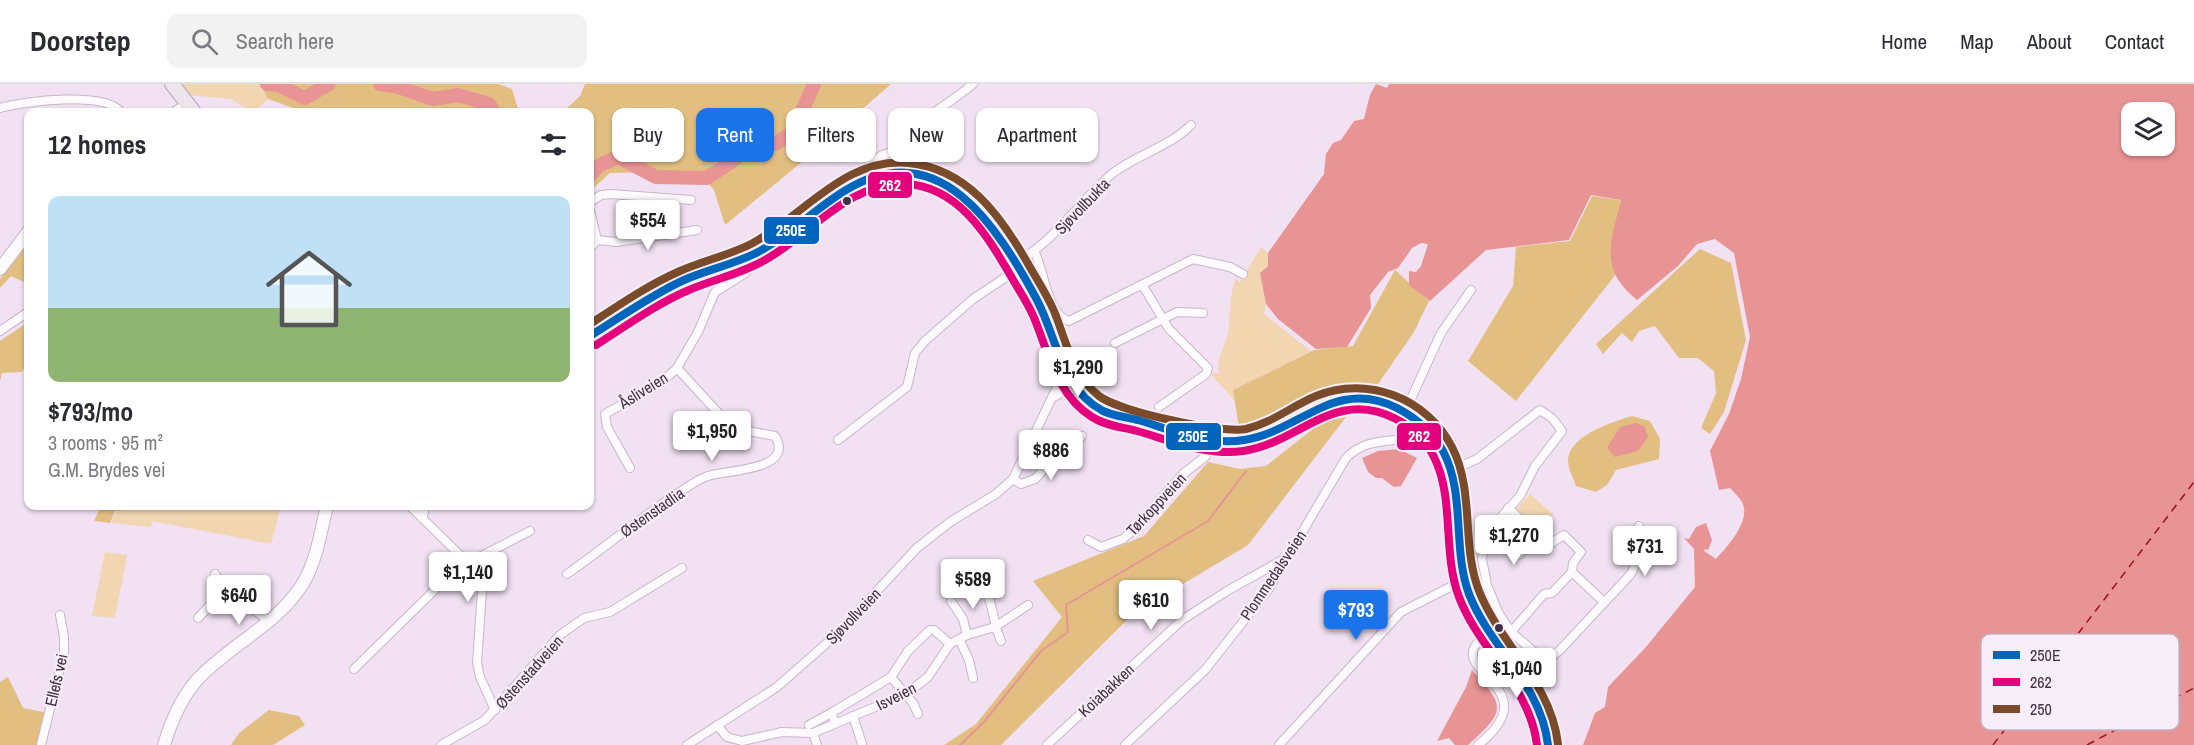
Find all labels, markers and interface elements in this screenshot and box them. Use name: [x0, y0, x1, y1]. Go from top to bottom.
search box: [167, 14, 587, 68]
text: Doorstep: [30, 22, 131, 60]
icon: search: [188, 25, 221, 58]
text: Search here: [236, 26, 334, 56]
text: Home: [1881, 27, 1927, 56]
text: Map: [1960, 27, 1994, 56]
text: About: [2027, 27, 2072, 56]
text: Contact: [2105, 27, 2164, 56]
map controls: [2121, 102, 2175, 156]
button: layers: [2121, 102, 2175, 156]
chip: Buy: [612, 108, 684, 162]
chip: Rent: [696, 108, 774, 162]
chip: Filters: [786, 108, 876, 162]
chip: New: [888, 108, 964, 162]
chip: Apartment: [976, 108, 1098, 162]
text: 12 homes: [48, 127, 146, 162]
icon: filters: [537, 128, 570, 161]
line badge: 262: [867, 171, 913, 199]
street label: Sjøvollbukta: [1050, 172, 1115, 239]
text: 262: [879, 174, 901, 196]
unlabelled marker: [841, 195, 853, 207]
pin: $554: [612, 200, 684, 251]
text: $554: [630, 206, 666, 233]
line badge: 250E: [763, 216, 820, 245]
text: 250E: [776, 219, 807, 241]
icon: home: [255, 235, 363, 343]
pin: $1,290: [1029, 347, 1127, 398]
text: $1,290: [1053, 353, 1103, 380]
street label: Åsliveien: [613, 366, 672, 414]
text: $793/mo: [48, 394, 133, 429]
pin: $1,950: [663, 411, 761, 462]
text: $1,950: [687, 417, 737, 444]
line badge: 250E: [1165, 422, 1222, 451]
line badge: 262: [1396, 422, 1442, 451]
text: 250E: [1178, 425, 1209, 447]
text: 262: [1408, 425, 1430, 447]
text: 3 rooms · 95 m²: [48, 429, 163, 456]
pin: $886: [1015, 430, 1087, 481]
text: $886: [1033, 436, 1069, 463]
text: G.M. Brydes vei: [48, 456, 166, 483]
street label: Tørkoppveien: [1121, 468, 1191, 540]
street label: Østenstadlia: [616, 481, 689, 542]
pin: $1,270: [1465, 515, 1563, 566]
text: $1,270: [1489, 521, 1539, 548]
street label: Plommedalsveien: [1235, 526, 1311, 624]
pin: $731: [1609, 526, 1681, 577]
text: $731: [1627, 532, 1663, 559]
pin: $1,140: [419, 552, 517, 603]
text: $1,140: [443, 558, 493, 585]
pin: $589: [937, 559, 1009, 610]
text: $589: [955, 565, 991, 592]
pin: $640: [203, 575, 275, 626]
pin: $610: [1115, 580, 1187, 631]
text: $640: [221, 581, 257, 608]
street label: Sjøvollveien: [821, 583, 885, 649]
text: $610: [1133, 586, 1169, 613]
pin: $793: [1320, 590, 1392, 641]
text: $793: [1338, 596, 1374, 623]
unlabelled marker: [1493, 622, 1505, 634]
street label: Østenstadveien: [490, 630, 568, 714]
legend: [1981, 634, 2179, 730]
text: 250E: [2030, 644, 2061, 666]
pin: $1,040: [1468, 648, 1566, 699]
street label: Ellefs vei: [39, 652, 73, 708]
text: $1,040: [1492, 654, 1542, 681]
street label: Koiabakken: [1073, 658, 1139, 722]
text: 262: [2030, 671, 2052, 693]
street label: Isveien: [872, 677, 920, 715]
text: 250: [2030, 698, 2052, 720]

